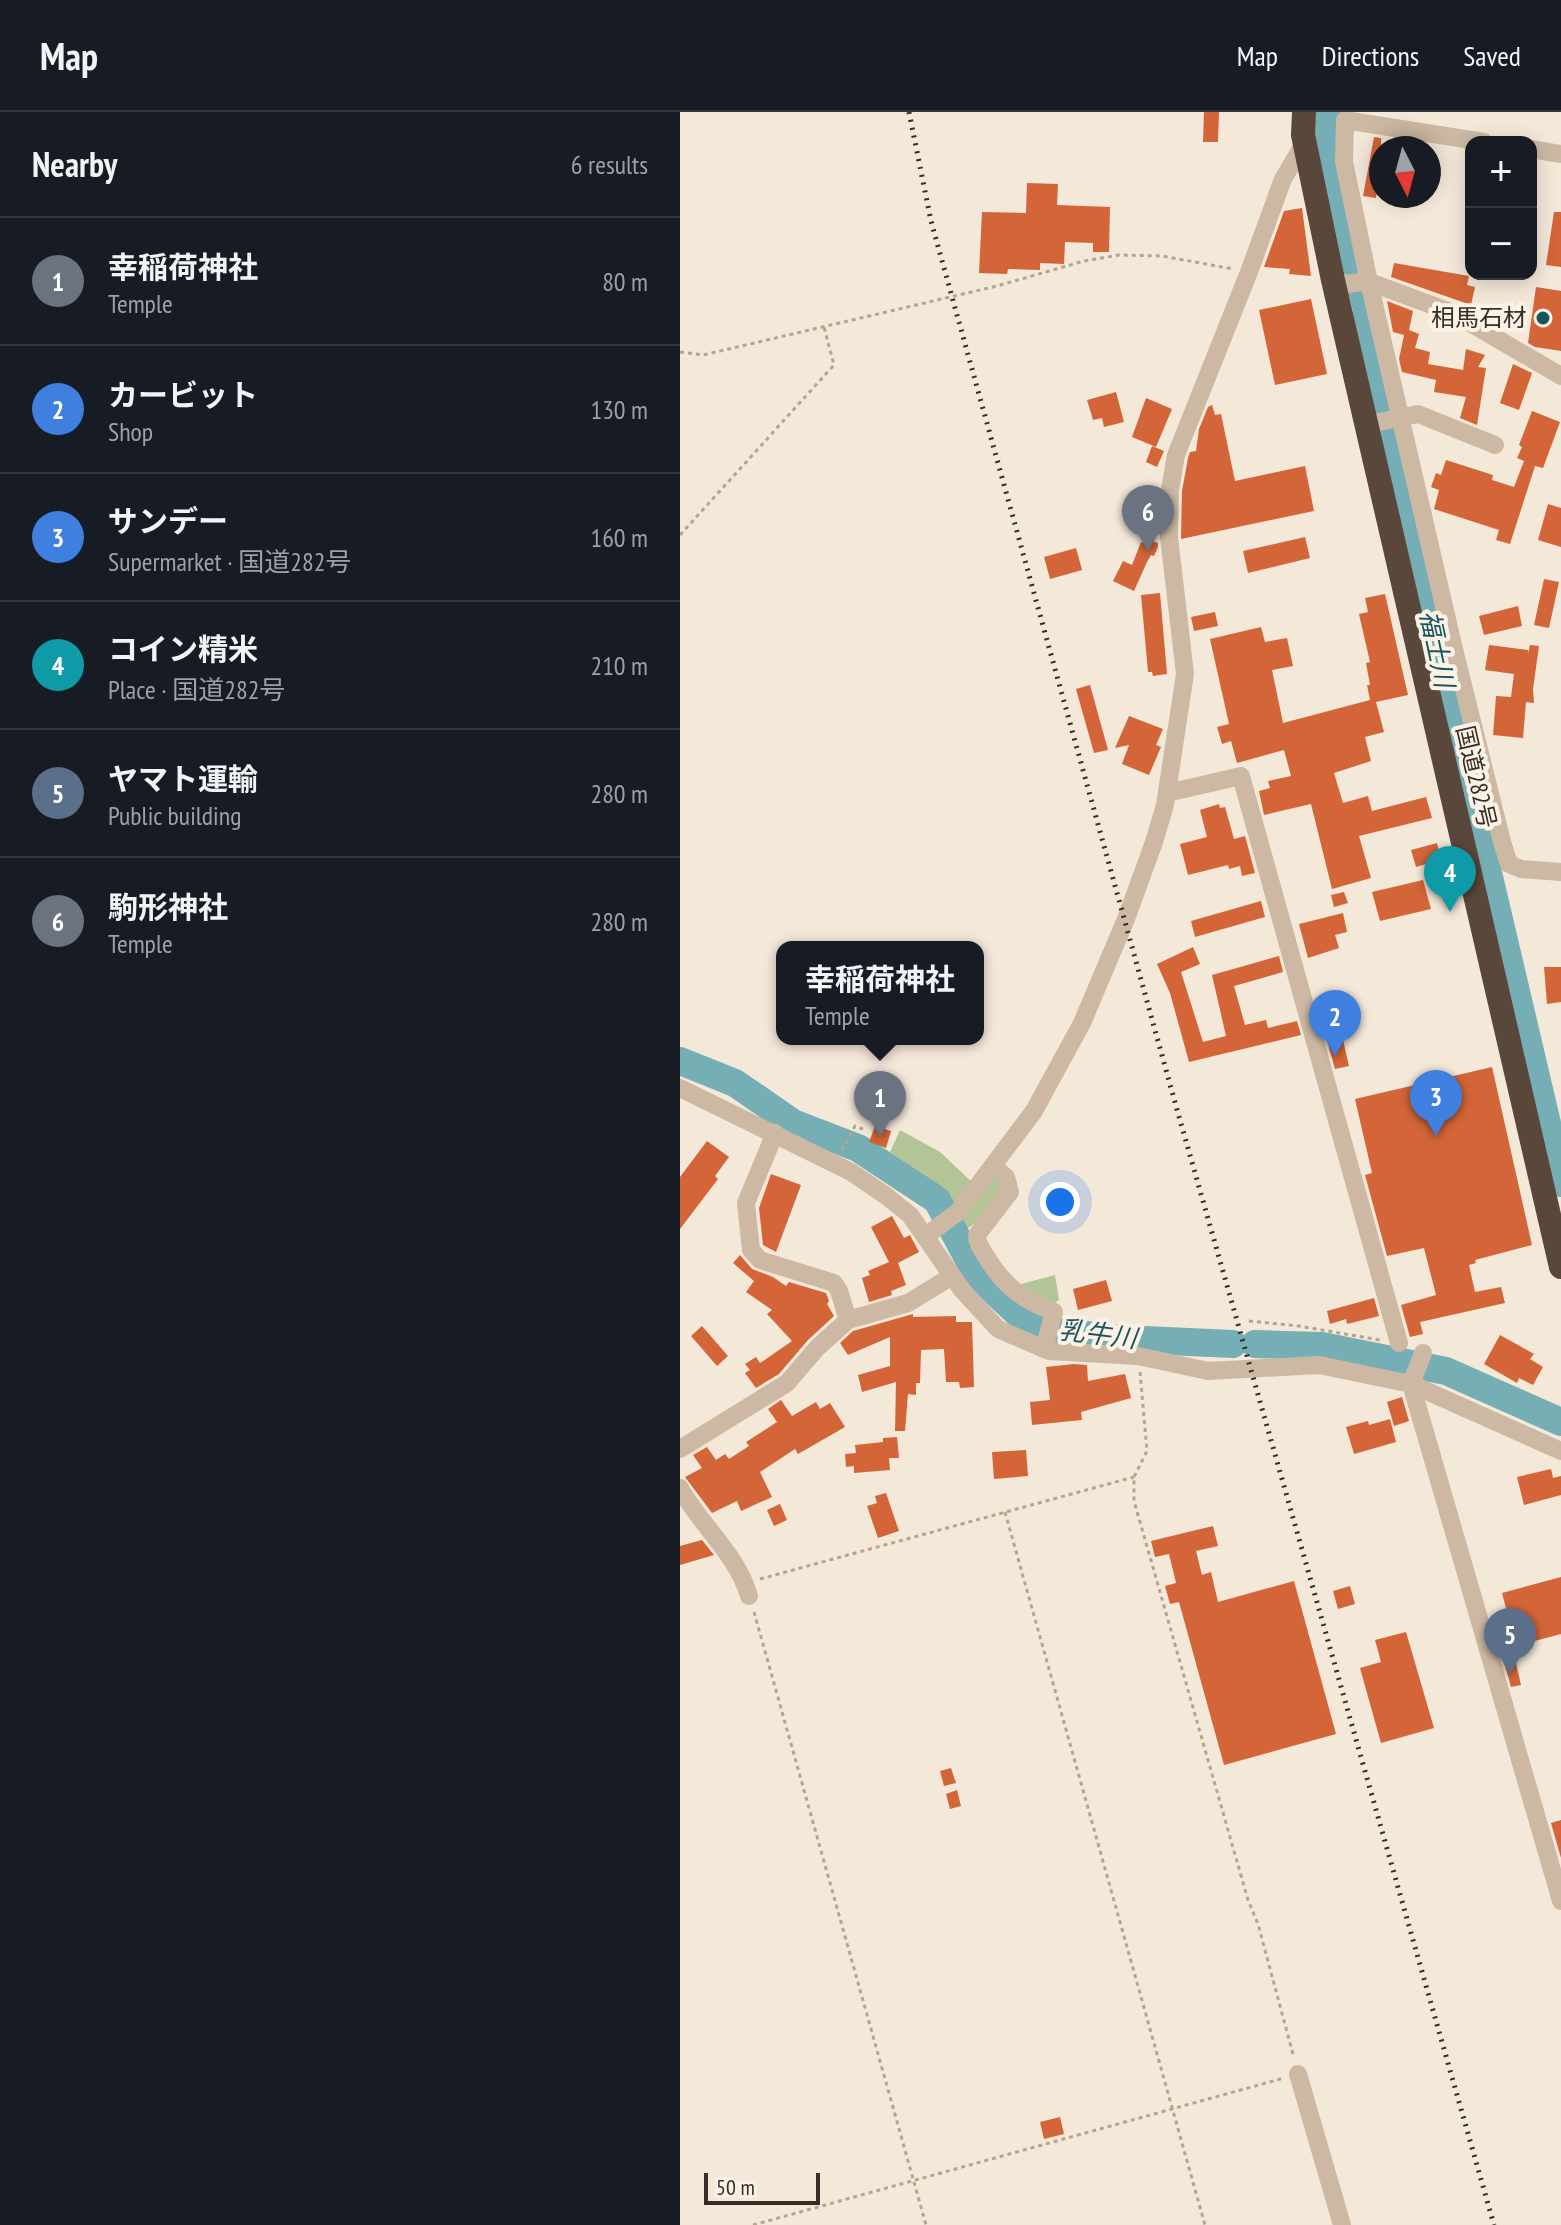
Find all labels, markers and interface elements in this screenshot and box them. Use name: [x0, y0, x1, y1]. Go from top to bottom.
text: Map: [40, 31, 98, 80]
text: Map: [1237, 37, 1278, 74]
text: Directions: [1322, 37, 1419, 74]
text: Saved: [1463, 37, 1521, 74]
north arrow: [1369, 136, 1441, 208]
map controls: [1465, 136, 1537, 280]
button: +: [1465, 136, 1537, 208]
text: Nearby: [32, 142, 117, 186]
text: 6 results: [571, 148, 648, 181]
button: −: [1465, 208, 1537, 280]
text: 幸稲荷神社: [108, 247, 258, 286]
text: 1: [52, 265, 64, 298]
text: 80 m: [602, 265, 648, 298]
text: Temple: [108, 287, 173, 320]
place label: 相馬石材: [1431, 302, 1527, 333]
marker: 相馬石材: [1534, 309, 1552, 327]
text: カービット: [108, 375, 258, 414]
text: 2: [52, 393, 64, 426]
text: 130 m: [590, 393, 648, 426]
text: Shop: [108, 415, 153, 448]
pin: 6: [1122, 485, 1174, 551]
text: サンデー: [108, 501, 228, 540]
text: 3: [52, 521, 64, 554]
text: 160 m: [590, 521, 648, 554]
text: Supermarket · 国道282号: [108, 545, 351, 578]
water label: 福士川: [1413, 607, 1462, 693]
text: コイン精米: [108, 629, 258, 668]
text: 4: [52, 649, 64, 682]
text: 210 m: [590, 649, 648, 682]
text: Place · 国道282号: [108, 673, 285, 706]
street label: 国道282号: [1450, 723, 1503, 831]
text: ヤマト運輸: [108, 759, 258, 798]
text: 5: [52, 777, 64, 810]
text: 280 m: [590, 777, 648, 810]
text: Public building: [108, 799, 241, 832]
pin: 4: [1424, 846, 1476, 912]
text: 駒形神社: [108, 887, 228, 926]
text: 6: [52, 905, 64, 938]
text: 280 m: [590, 905, 648, 938]
text: Temple: [108, 927, 173, 960]
popup: [776, 941, 984, 1045]
text: 幸稲荷神社: [805, 959, 955, 998]
pin: 2: [1309, 990, 1361, 1056]
text: Temple: [805, 999, 870, 1032]
pin: 3: [1410, 1070, 1462, 1136]
pin: 1: [854, 1071, 906, 1137]
your location: [1040, 1182, 1080, 1222]
water label: 乳牛川: [1057, 1312, 1142, 1355]
pin: 5: [1484, 1608, 1536, 1674]
scale bar: [704, 2169, 820, 2205]
text: 50 m: [716, 2173, 755, 2201]

